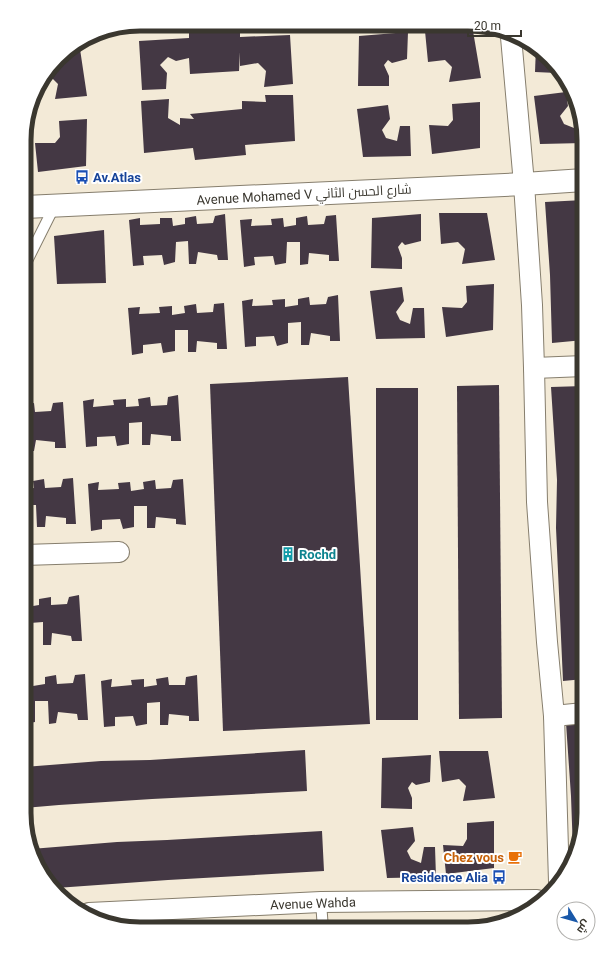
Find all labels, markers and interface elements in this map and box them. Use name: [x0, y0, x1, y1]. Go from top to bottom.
scale bar: [468, 12, 521, 38]
text: 20 m: [474, 19, 501, 33]
bus stop icon: Av.Atlas: [74, 169, 90, 185]
place label: Av.Atlas: [93, 170, 141, 185]
street label: Avenue Mohamed V شارع الحسن الثاني: [196, 181, 412, 211]
building icon: Rochd: [280, 546, 296, 562]
place label: Rochd: [299, 547, 336, 562]
cafe icon: Chez vous: [507, 849, 523, 865]
place label: Chez vous: [444, 850, 504, 865]
bus stop icon: Residence Alia: [491, 869, 507, 885]
place label: Residence Alia: [401, 870, 488, 885]
street label: Avenue Wahda: [270, 895, 356, 912]
north arrow: [556, 901, 596, 941]
text: ش: [574, 917, 593, 936]

